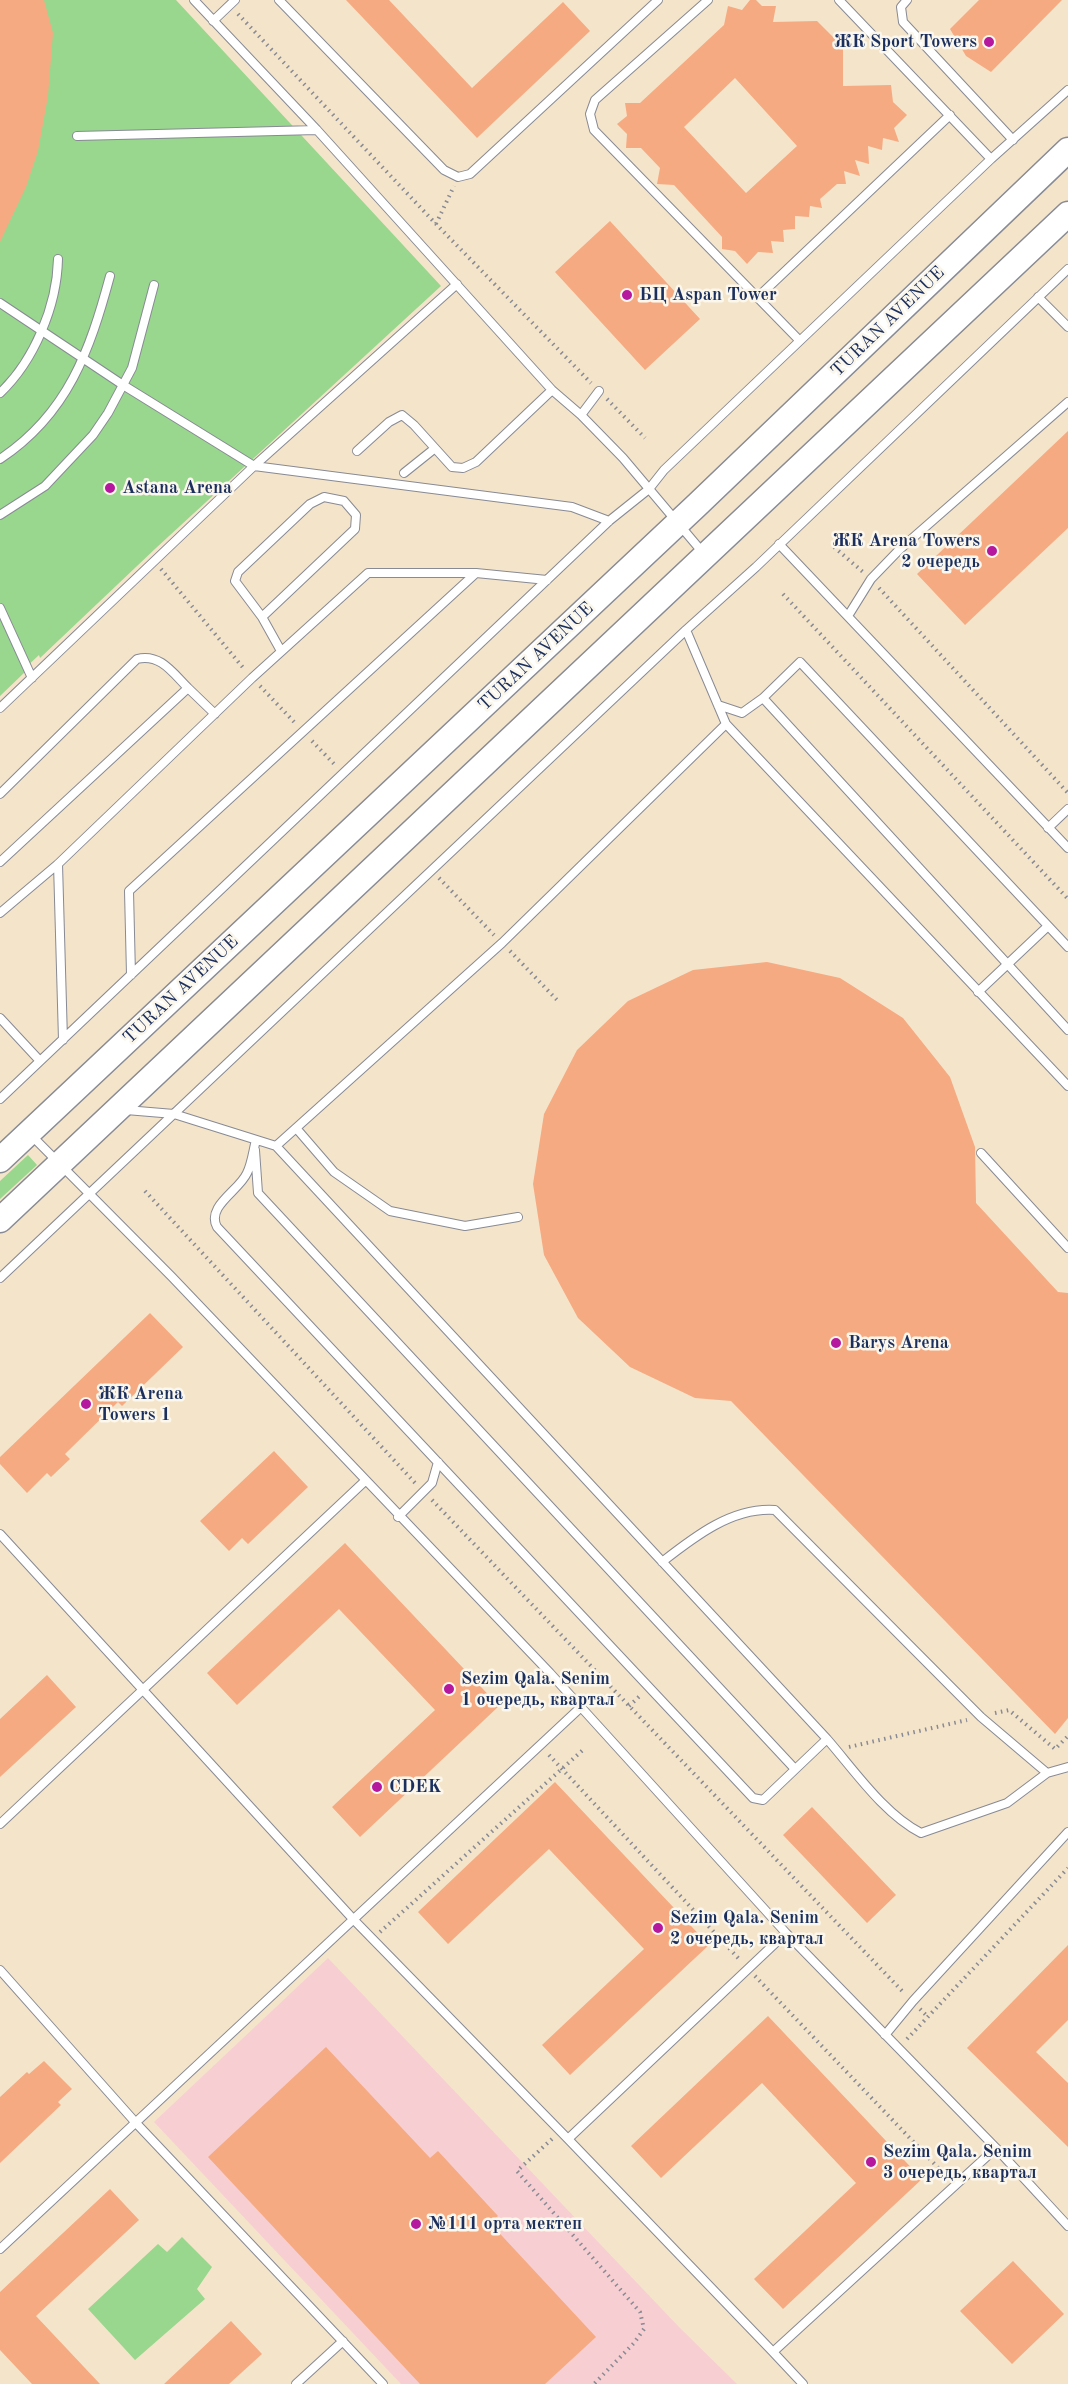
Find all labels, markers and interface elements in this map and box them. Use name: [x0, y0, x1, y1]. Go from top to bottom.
place label: ЖК Sport Towers: [834, 31, 977, 53]
marker: ЖК Sport Towers: [982, 35, 996, 49]
street label: TURAN AVENUE: [827, 262, 949, 382]
place label: БЦ Aspan Tower: [639, 284, 777, 306]
marker: БЦ Aspan Tower: [620, 288, 634, 302]
place label: Astana Arena: [122, 477, 232, 499]
marker: Astana Arena: [103, 481, 117, 495]
place label: ЖК Arena Towers 2 очередь: [832, 530, 980, 572]
marker: ЖК Arena Towers 2 очередь: [985, 544, 999, 558]
street label: TURAN AVENUE: [474, 598, 598, 716]
street label: TURAN AVENUE: [119, 931, 243, 1049]
place label: Barys Arena: [848, 1332, 949, 1354]
marker: Barys Arena: [829, 1336, 843, 1350]
place label: ЖК Arena Towers 1: [98, 1383, 183, 1426]
marker: ЖК Arena Towers 1: [79, 1397, 93, 1411]
place label: Sezim Qala. Senim 1 очередь, квартал: [461, 1668, 615, 1710]
marker: Sezim Qala. Senim 1 очередь, квартал: [442, 1682, 456, 1696]
place label: CDEK: [389, 1776, 441, 1798]
marker: CDEK: [370, 1780, 384, 1794]
place label: Sezim Qala. Senim 2 очередь, квартал: [670, 1907, 824, 1950]
marker: Sezim Qala. Senim 2 очередь, квартал: [651, 1921, 665, 1935]
place label: Sezim Qala. Senim 3 очередь, квартал: [883, 2141, 1037, 2184]
marker: Sezim Qala. Senim 3 очередь, квартал: [864, 2155, 878, 2169]
place label: №111 орта мектеп: [428, 2213, 582, 2235]
marker: №111 орта мектеп: [409, 2217, 423, 2231]

